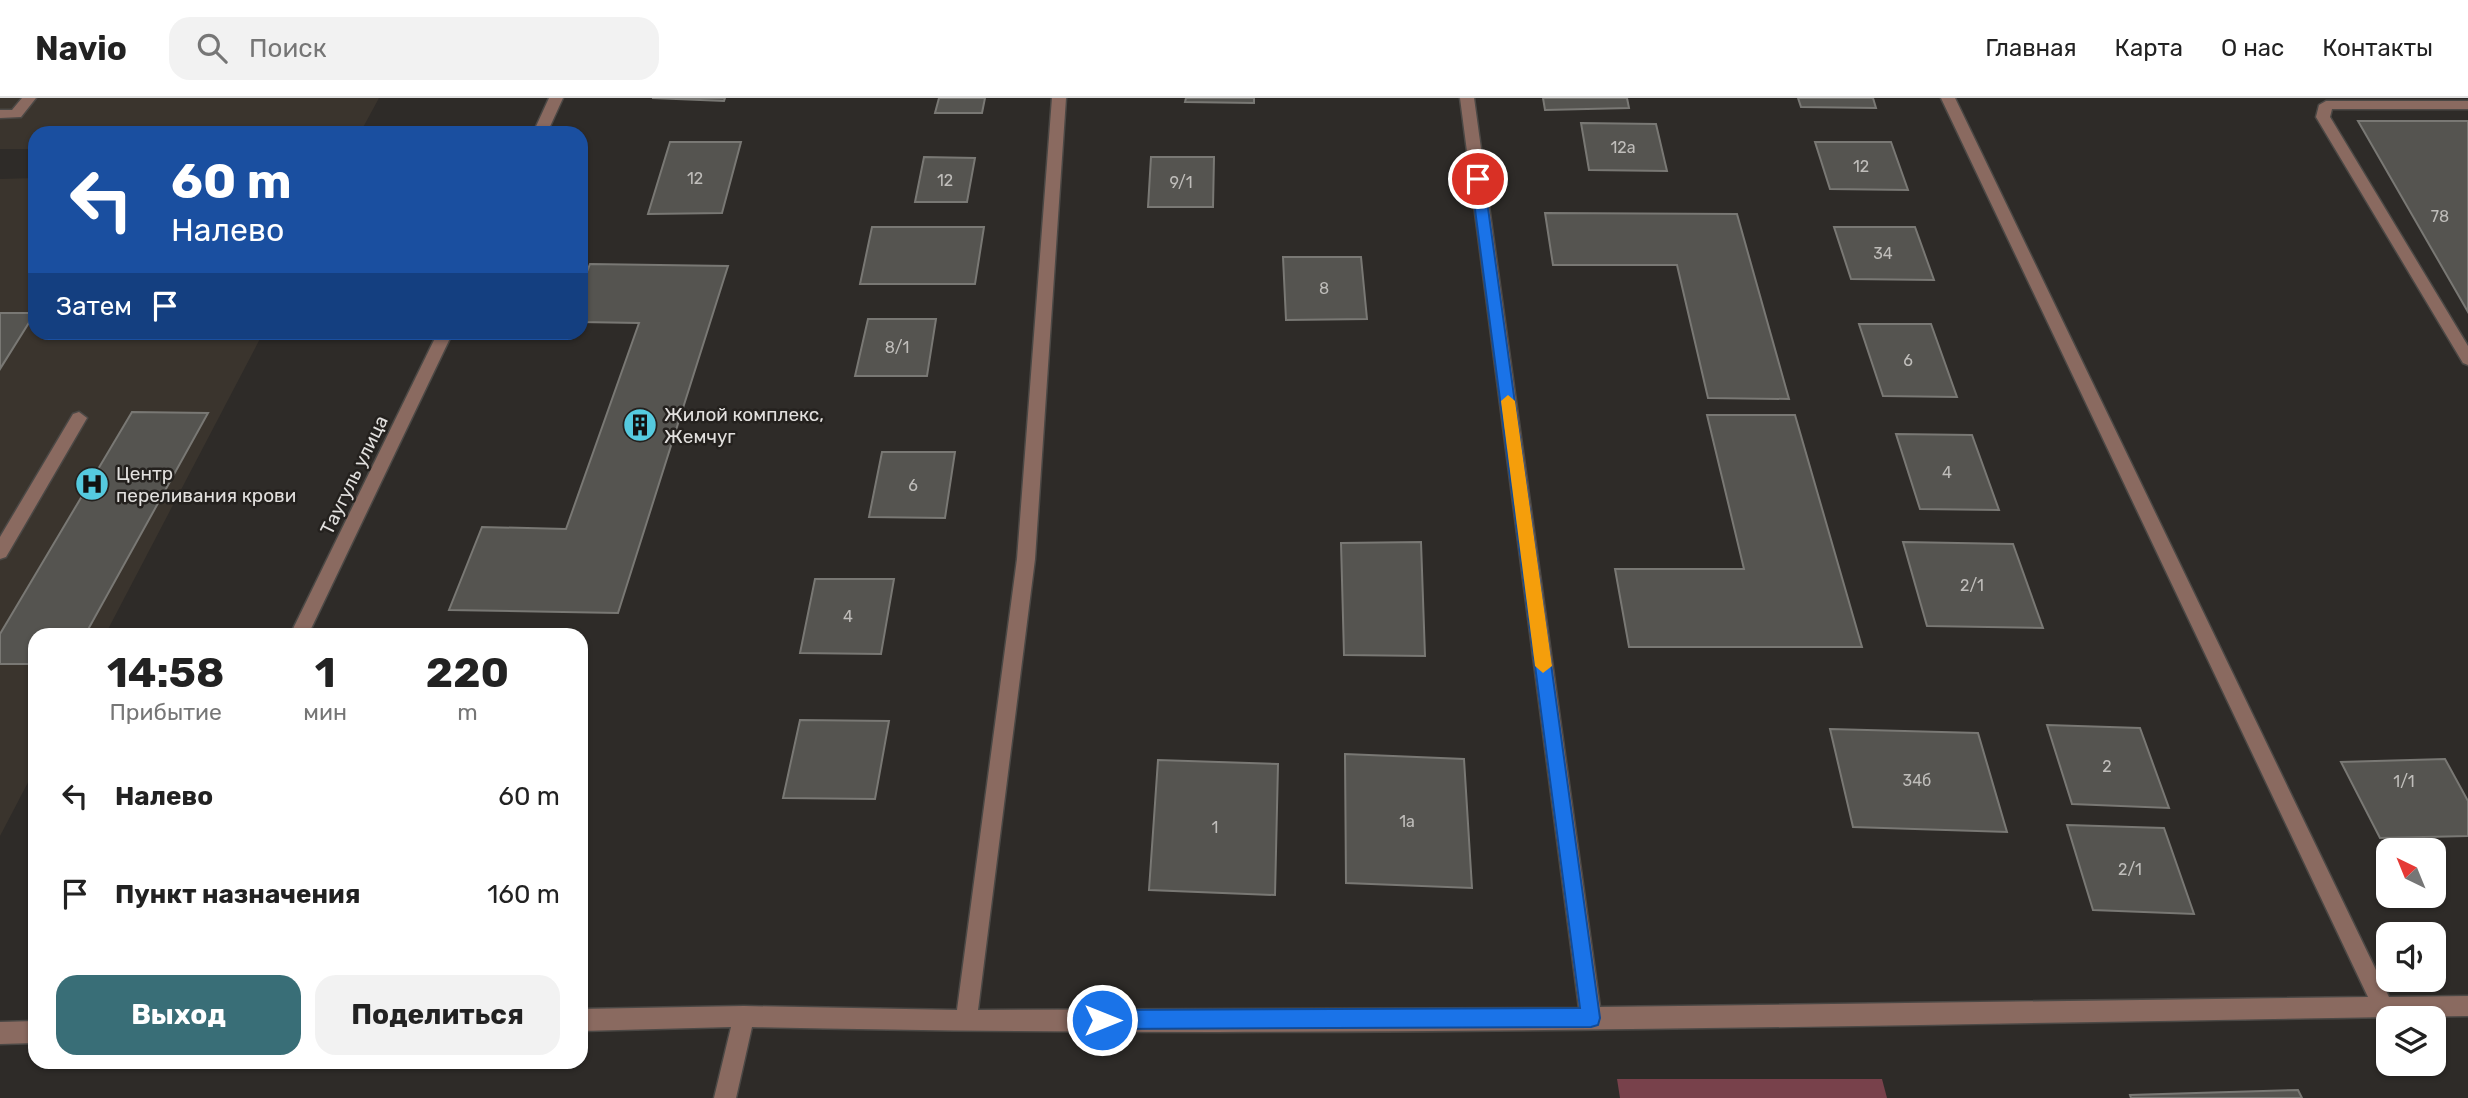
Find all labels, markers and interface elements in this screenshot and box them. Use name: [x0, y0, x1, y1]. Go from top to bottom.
search box: [169, 17, 659, 80]
text: Navio: [35, 29, 127, 68]
icon: search: [193, 29, 231, 67]
text: Поиск: [249, 33, 327, 64]
text: Главная: [1985, 34, 2077, 62]
text: Карта: [2115, 34, 2183, 62]
text: О нас: [2221, 34, 2284, 62]
text: Контакты: [2322, 34, 2433, 62]
house number: 12а: [1610, 138, 1636, 157]
pin: [1448, 149, 1508, 209]
text: 60 m: [171, 152, 292, 210]
icon: left: [56, 154, 147, 245]
house number: 12: [1853, 157, 1869, 176]
icon: arrive: [1459, 160, 1497, 198]
house number: 12: [687, 169, 703, 188]
house number: 12: [937, 171, 953, 190]
house number: 9/1: [1169, 173, 1193, 192]
house number: 78: [2431, 207, 2449, 226]
text: Налево: [171, 211, 284, 249]
house number: 34: [1873, 244, 1893, 263]
house number: 8: [1319, 279, 1329, 298]
icon: arrive: [146, 287, 184, 325]
text: Затем: [56, 291, 132, 322]
house number: 8/1: [885, 338, 909, 357]
house number: 6: [1903, 351, 1913, 370]
place label: Жилой комплекс, Жемчуг: [664, 403, 824, 448]
building icon: Жилой комплекс, Жемчуг: [621, 406, 659, 444]
street label: Таугуль улица: [315, 412, 393, 538]
place label: Центр переливания крови: [116, 462, 296, 507]
house number: 4: [1942, 463, 1952, 482]
hospital icon: Центр переливания крови: [73, 465, 111, 503]
house number: 6: [908, 476, 918, 495]
house number: 2/1: [1960, 576, 1984, 595]
house number: 4: [843, 607, 853, 626]
text: 14:58: [107, 648, 224, 698]
text: 1: [315, 648, 336, 698]
text: 220: [426, 648, 509, 698]
text: Прибытие: [109, 698, 222, 726]
text: мин: [303, 698, 347, 726]
text: m: [457, 698, 478, 726]
house number: 2: [2102, 757, 2112, 776]
house number: 34б: [1903, 771, 1931, 790]
house number: 1/1: [2393, 772, 2415, 791]
icon: left: [56, 777, 94, 815]
text: Налево: [115, 781, 213, 812]
text: 60 m: [498, 781, 560, 812]
house number: 1а: [1399, 812, 1415, 831]
house number: 1: [1212, 818, 1218, 837]
north arrow: [2376, 838, 2446, 908]
map controls: [2376, 838, 2446, 1076]
house number: 2/1: [2118, 860, 2142, 879]
icon: arrive: [56, 875, 94, 913]
text: Пункт назначения: [115, 879, 360, 910]
text: 160 m: [487, 879, 560, 910]
button: sound: [2376, 922, 2446, 992]
button: Выход: [56, 975, 301, 1055]
button: Поделиться: [315, 975, 560, 1055]
position arrow: [1065, 983, 1139, 1057]
button: layers: [2376, 1006, 2446, 1076]

